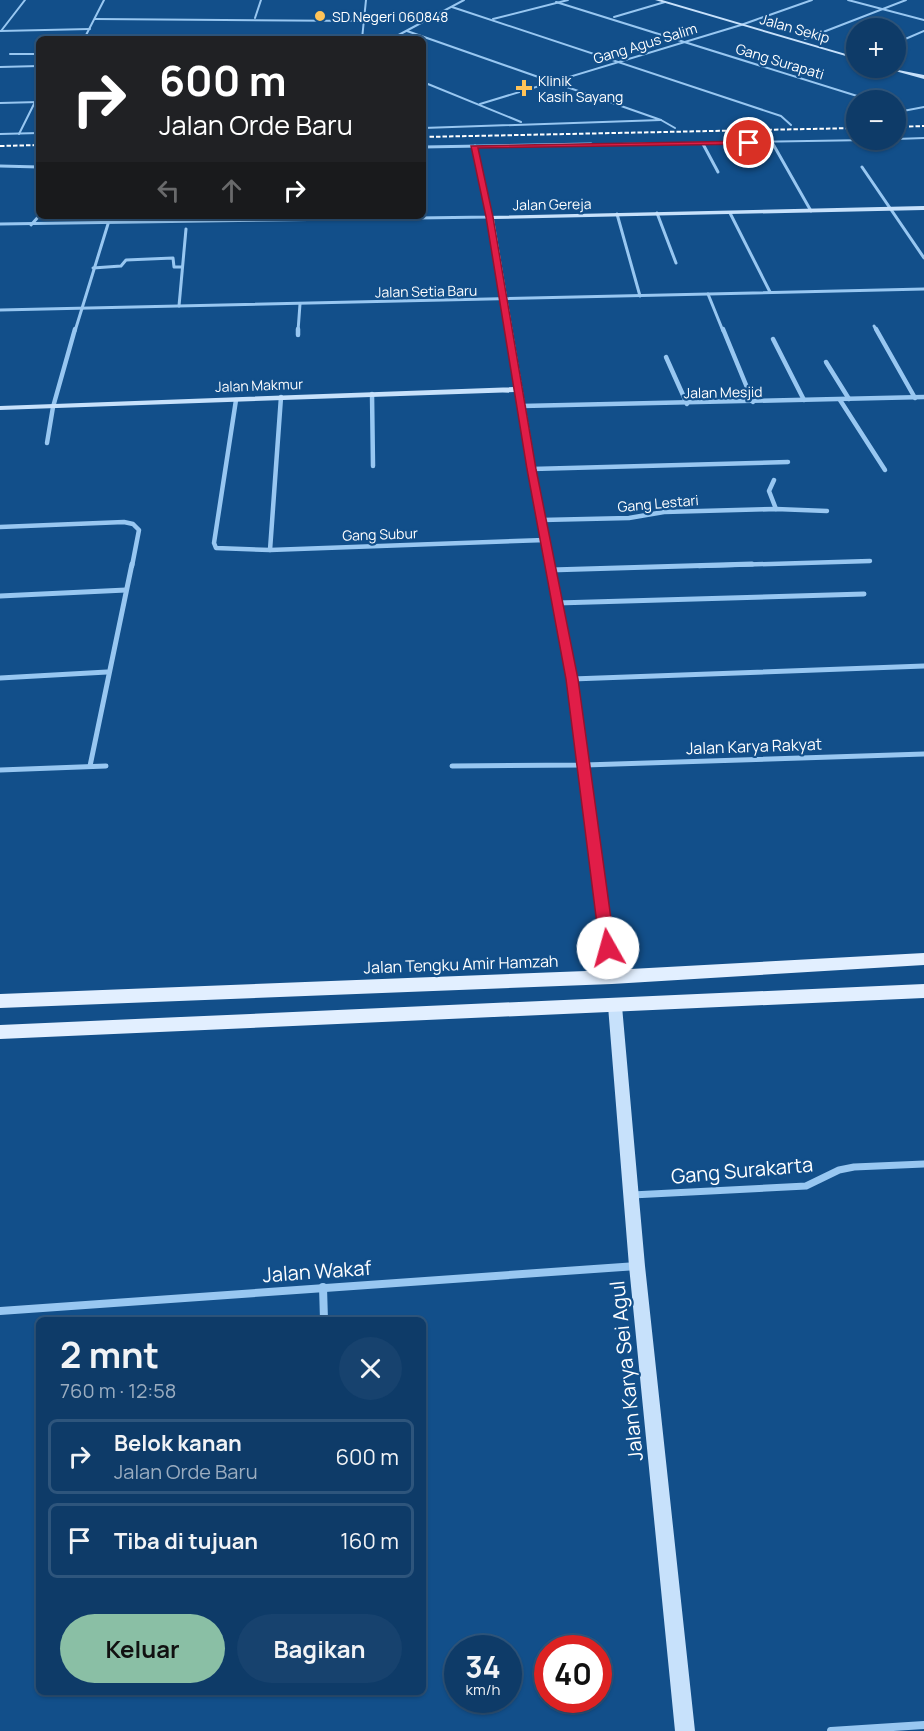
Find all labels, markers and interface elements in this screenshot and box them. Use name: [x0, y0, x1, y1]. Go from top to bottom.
place label: SD Negeri 060848: [332, 7, 448, 26]
marker: SD Negeri 060848: [313, 9, 327, 23]
street label: Jalan Sekip: [758, 9, 832, 47]
street label: Gang Agus Salim: [591, 18, 699, 68]
map controls: [846, 18, 906, 150]
button: +: [846, 18, 906, 78]
street label: Gang Surapati: [733, 39, 827, 83]
text: 600 m: [159, 51, 287, 109]
icon: right: [60, 60, 138, 138]
place label: Klinik Kasih Sayang: [538, 71, 623, 106]
marker: Klinik Kasih Sayang: [515, 79, 533, 97]
button: −: [846, 90, 906, 150]
text: Jalan Orde Baru: [159, 106, 353, 143]
pin: [723, 117, 774, 168]
icon: arrive: [732, 126, 765, 159]
icon: left: [152, 174, 185, 207]
icon: ahead: [215, 174, 248, 207]
icon: right: [278, 174, 311, 207]
street label: Jalan Gereja: [512, 194, 592, 214]
street label: Jalan Setia Baru: [375, 281, 477, 301]
street label: Jalan Makmur: [215, 374, 303, 396]
street label: Jalan Mesjid: [683, 382, 763, 402]
street label: Gang Lestari: [617, 490, 699, 516]
street label: Gang Subur: [342, 523, 418, 545]
street label: Jalan Karya Rakyat: [686, 733, 822, 759]
position arrow: [576, 916, 640, 980]
street label: Jalan Tengku Amir Hamzah: [363, 950, 559, 978]
street label: Gang Surakarta: [670, 1150, 814, 1190]
street label: Jalan Wakaf: [262, 1254, 372, 1288]
street label: Jalan Karya Sei Agul: [603, 1280, 649, 1462]
text: 2 mnt: [60, 1330, 159, 1379]
button: close: [339, 1337, 402, 1400]
text: 760 m · 12:58: [60, 1377, 176, 1404]
text: Belok kanan: [114, 1428, 242, 1458]
icon: right: [63, 1440, 96, 1473]
text: 600 m: [335, 1442, 399, 1472]
text: Jalan Orde Baru: [114, 1458, 258, 1485]
icon: arrive: [63, 1524, 96, 1557]
text: Tiba di tujuan: [114, 1526, 258, 1556]
text: 160 m: [340, 1526, 399, 1556]
button: Keluar: [60, 1614, 225, 1683]
button: Bagikan: [237, 1614, 402, 1683]
speed limit sign: 40: [534, 1635, 612, 1713]
text: 34: [465, 1646, 501, 1687]
text: km/h: [466, 1679, 500, 1700]

